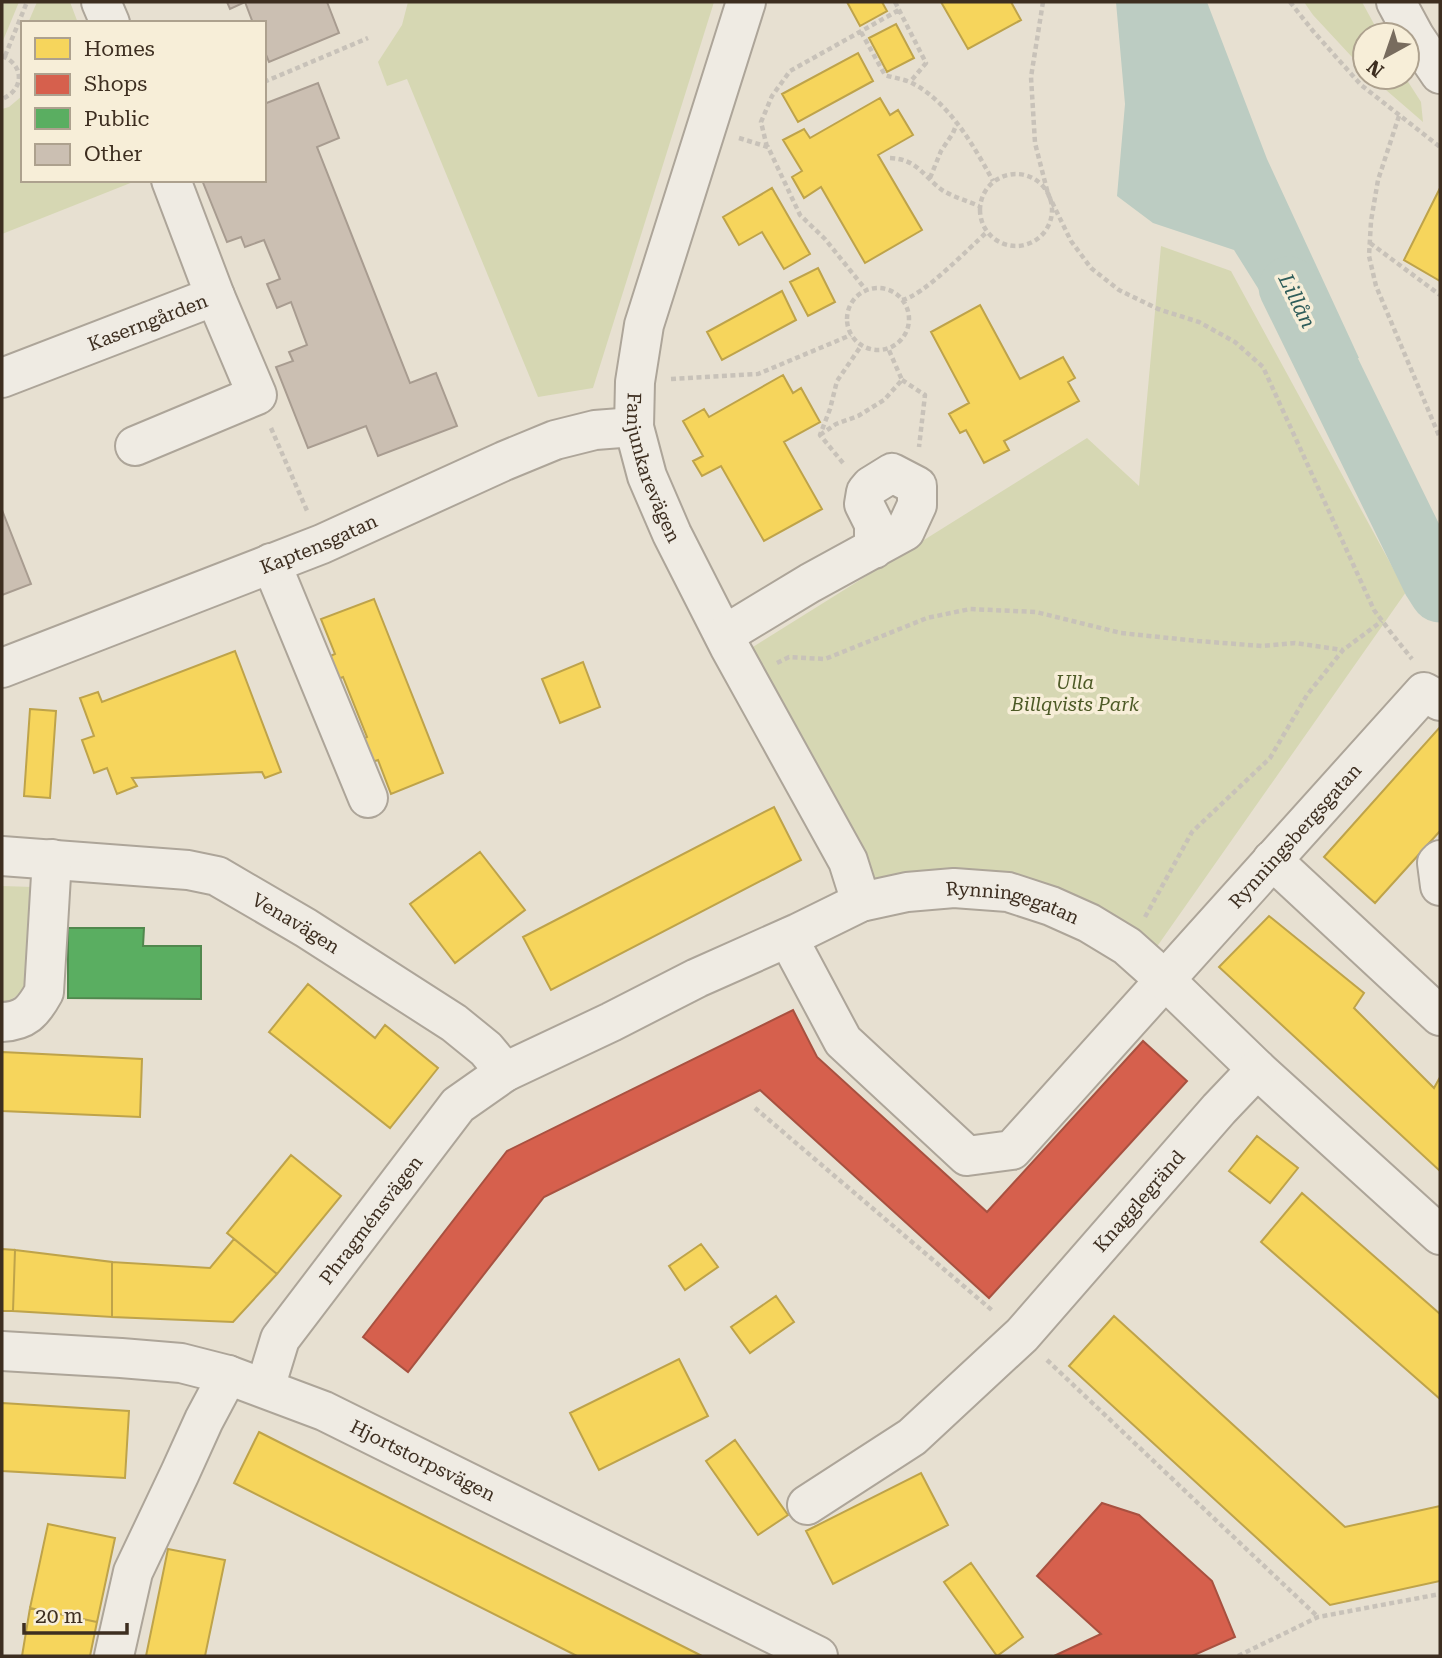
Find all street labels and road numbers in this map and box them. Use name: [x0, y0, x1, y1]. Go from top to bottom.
street label: Kaserngården: [85, 289, 211, 356]
street label: Fanjunkarevägen: [622, 392, 685, 546]
street label: Kaptensgatan: [257, 509, 381, 579]
street label: Rynningsbergsgatan: [1224, 759, 1366, 913]
street label: Rynningegatan: [945, 877, 1083, 929]
street label: Venavägen: [248, 888, 344, 959]
street label: Knagglegränd: [1089, 1146, 1190, 1257]
street label: Phragménsvägen: [315, 1151, 427, 1289]
street label: Hjortstorpsvägen: [346, 1415, 499, 1506]

